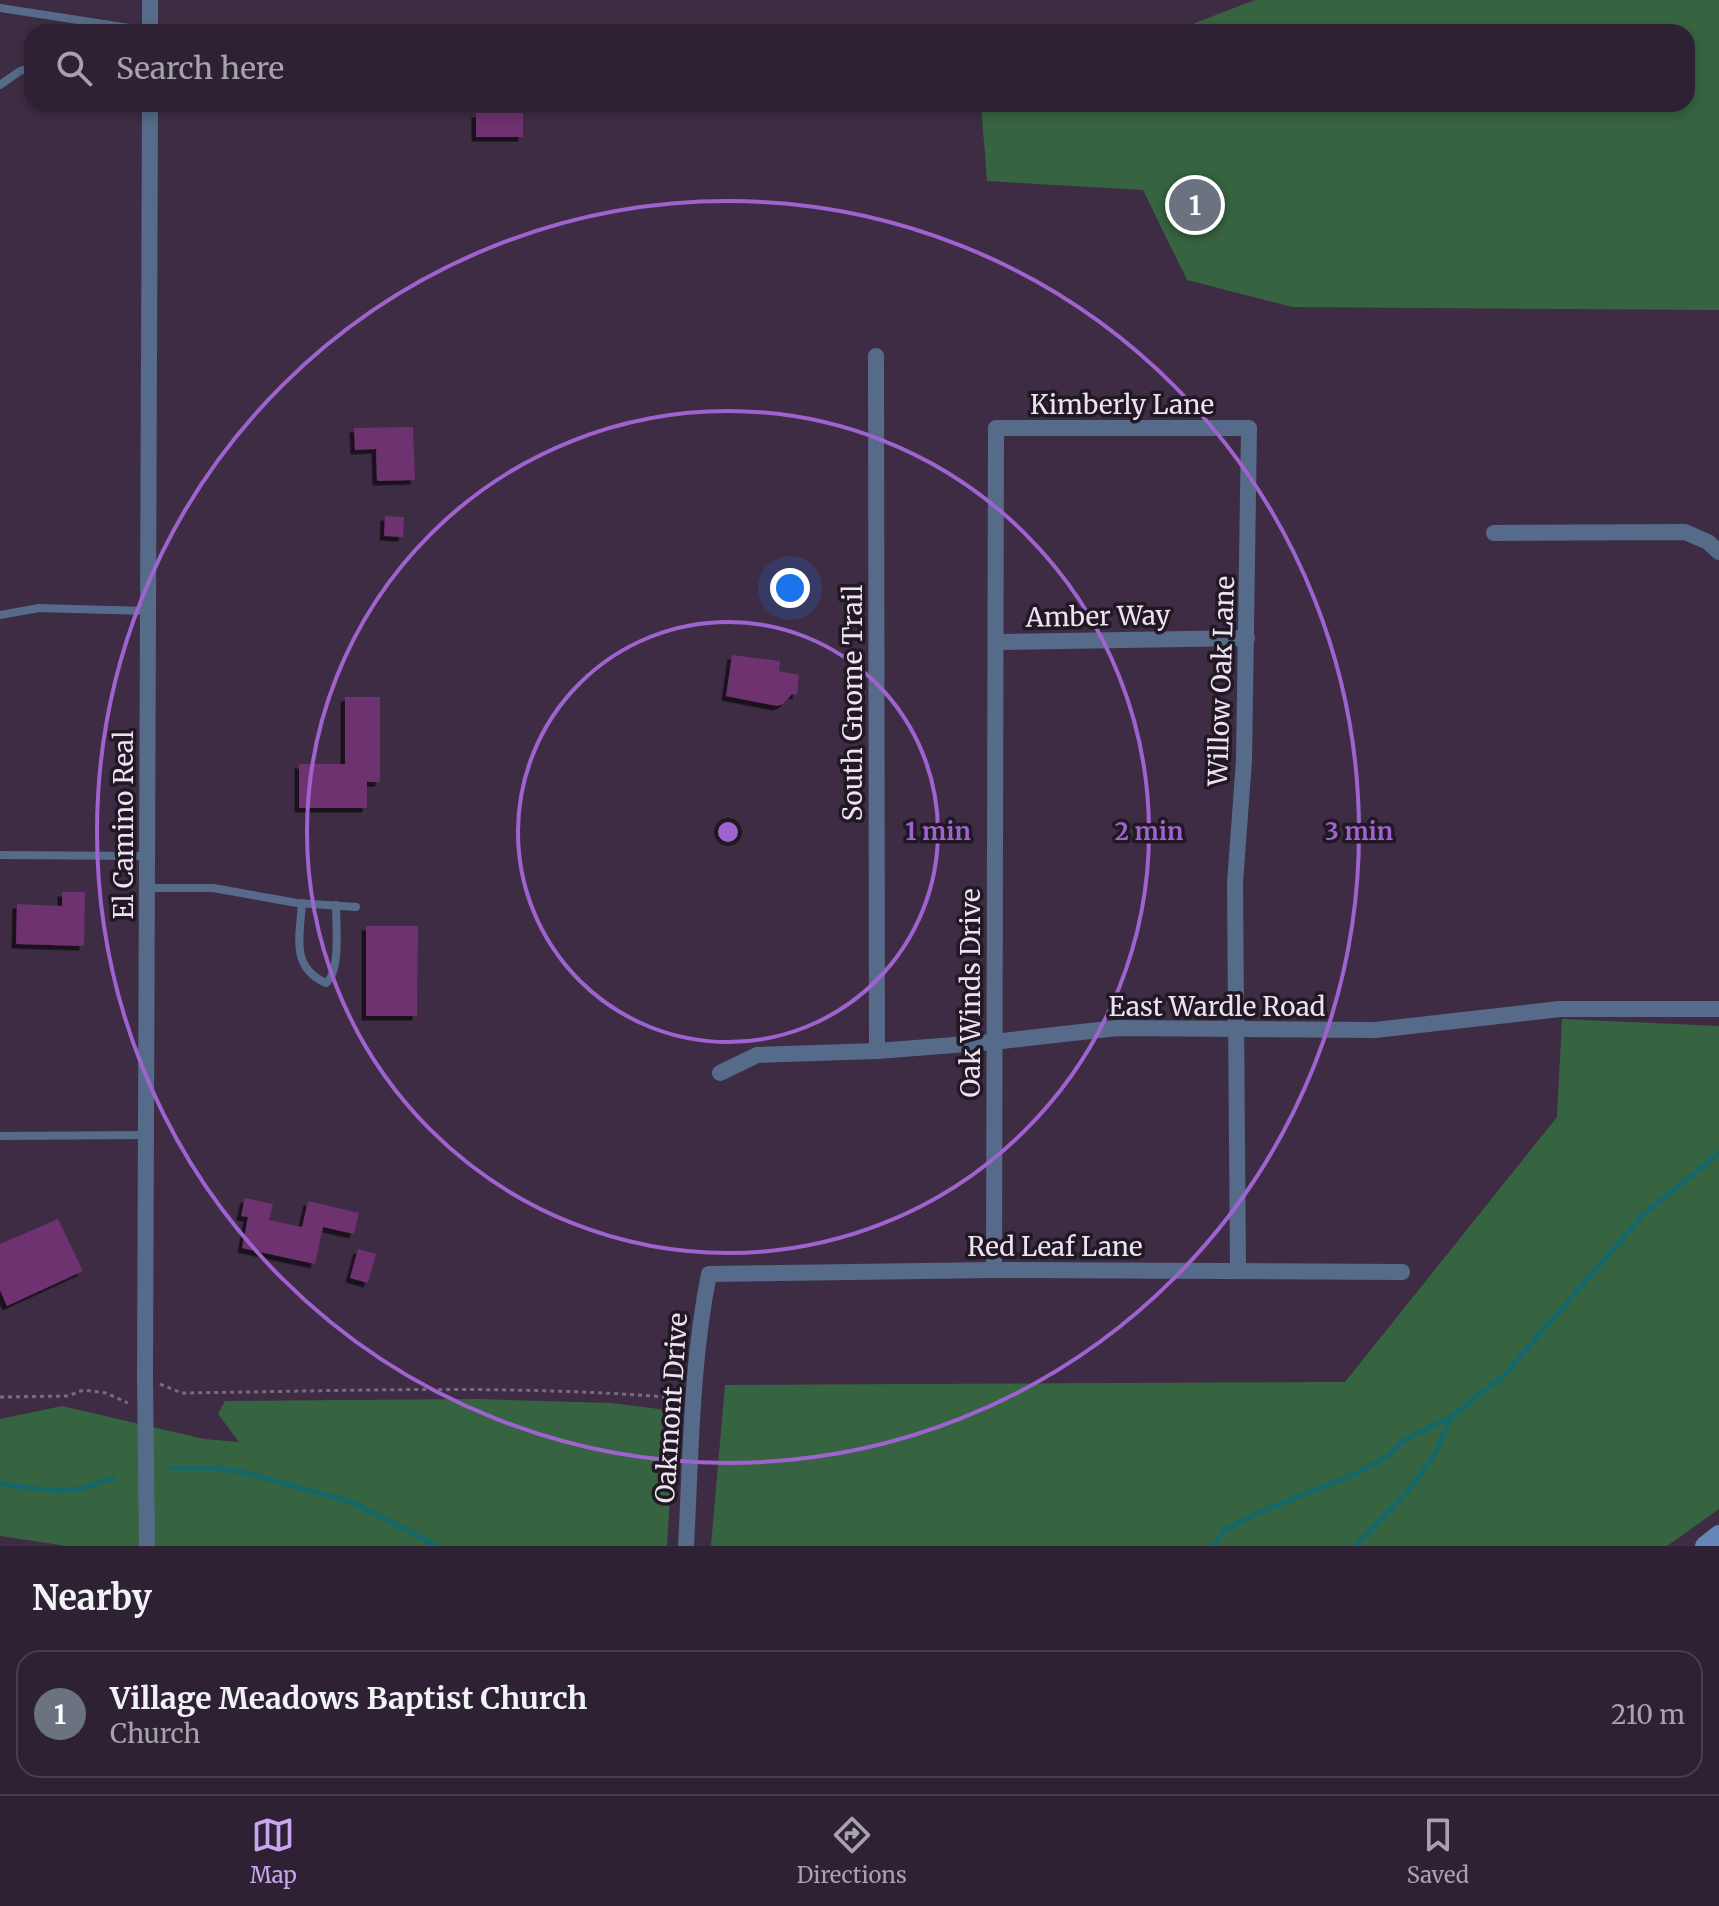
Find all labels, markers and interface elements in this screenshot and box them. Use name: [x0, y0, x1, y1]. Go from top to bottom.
search box: [24, 24, 1695, 112]
icon: search: [52, 46, 96, 90]
text: Search here: [116, 49, 284, 87]
pin: 1: [1169, 175, 1221, 235]
street label: Kimberly Lane: [1030, 388, 1214, 421]
your location: [770, 568, 810, 608]
street label: Willow Oak Lane: [1201, 575, 1241, 788]
street label: South Gnome Trail: [836, 585, 869, 821]
street label: Amber Way: [1024, 598, 1172, 634]
street label: El Camino Real: [107, 731, 140, 919]
text: 1 min: [905, 816, 971, 847]
text: 2 min: [1115, 816, 1183, 847]
text: 3 min: [1325, 816, 1393, 847]
centre of rings: [714, 818, 742, 846]
street label: Oak Winds Drive: [954, 888, 987, 1098]
street label: East Wardle Road: [1109, 990, 1326, 1023]
street label: Red Leaf Lane: [967, 1230, 1143, 1263]
street label: Oakmont Drive: [648, 1312, 694, 1504]
text: Nearby: [32, 1577, 152, 1619]
text: Village Meadows Baptist Church: [110, 1679, 587, 1717]
text: 1: [54, 1698, 66, 1731]
text: 210 m: [1611, 1698, 1685, 1731]
text: Church: [110, 1717, 201, 1750]
tab: Map: [250, 1813, 297, 1889]
tab: Directions: [797, 1813, 907, 1889]
tab: Saved: [1407, 1813, 1469, 1889]

